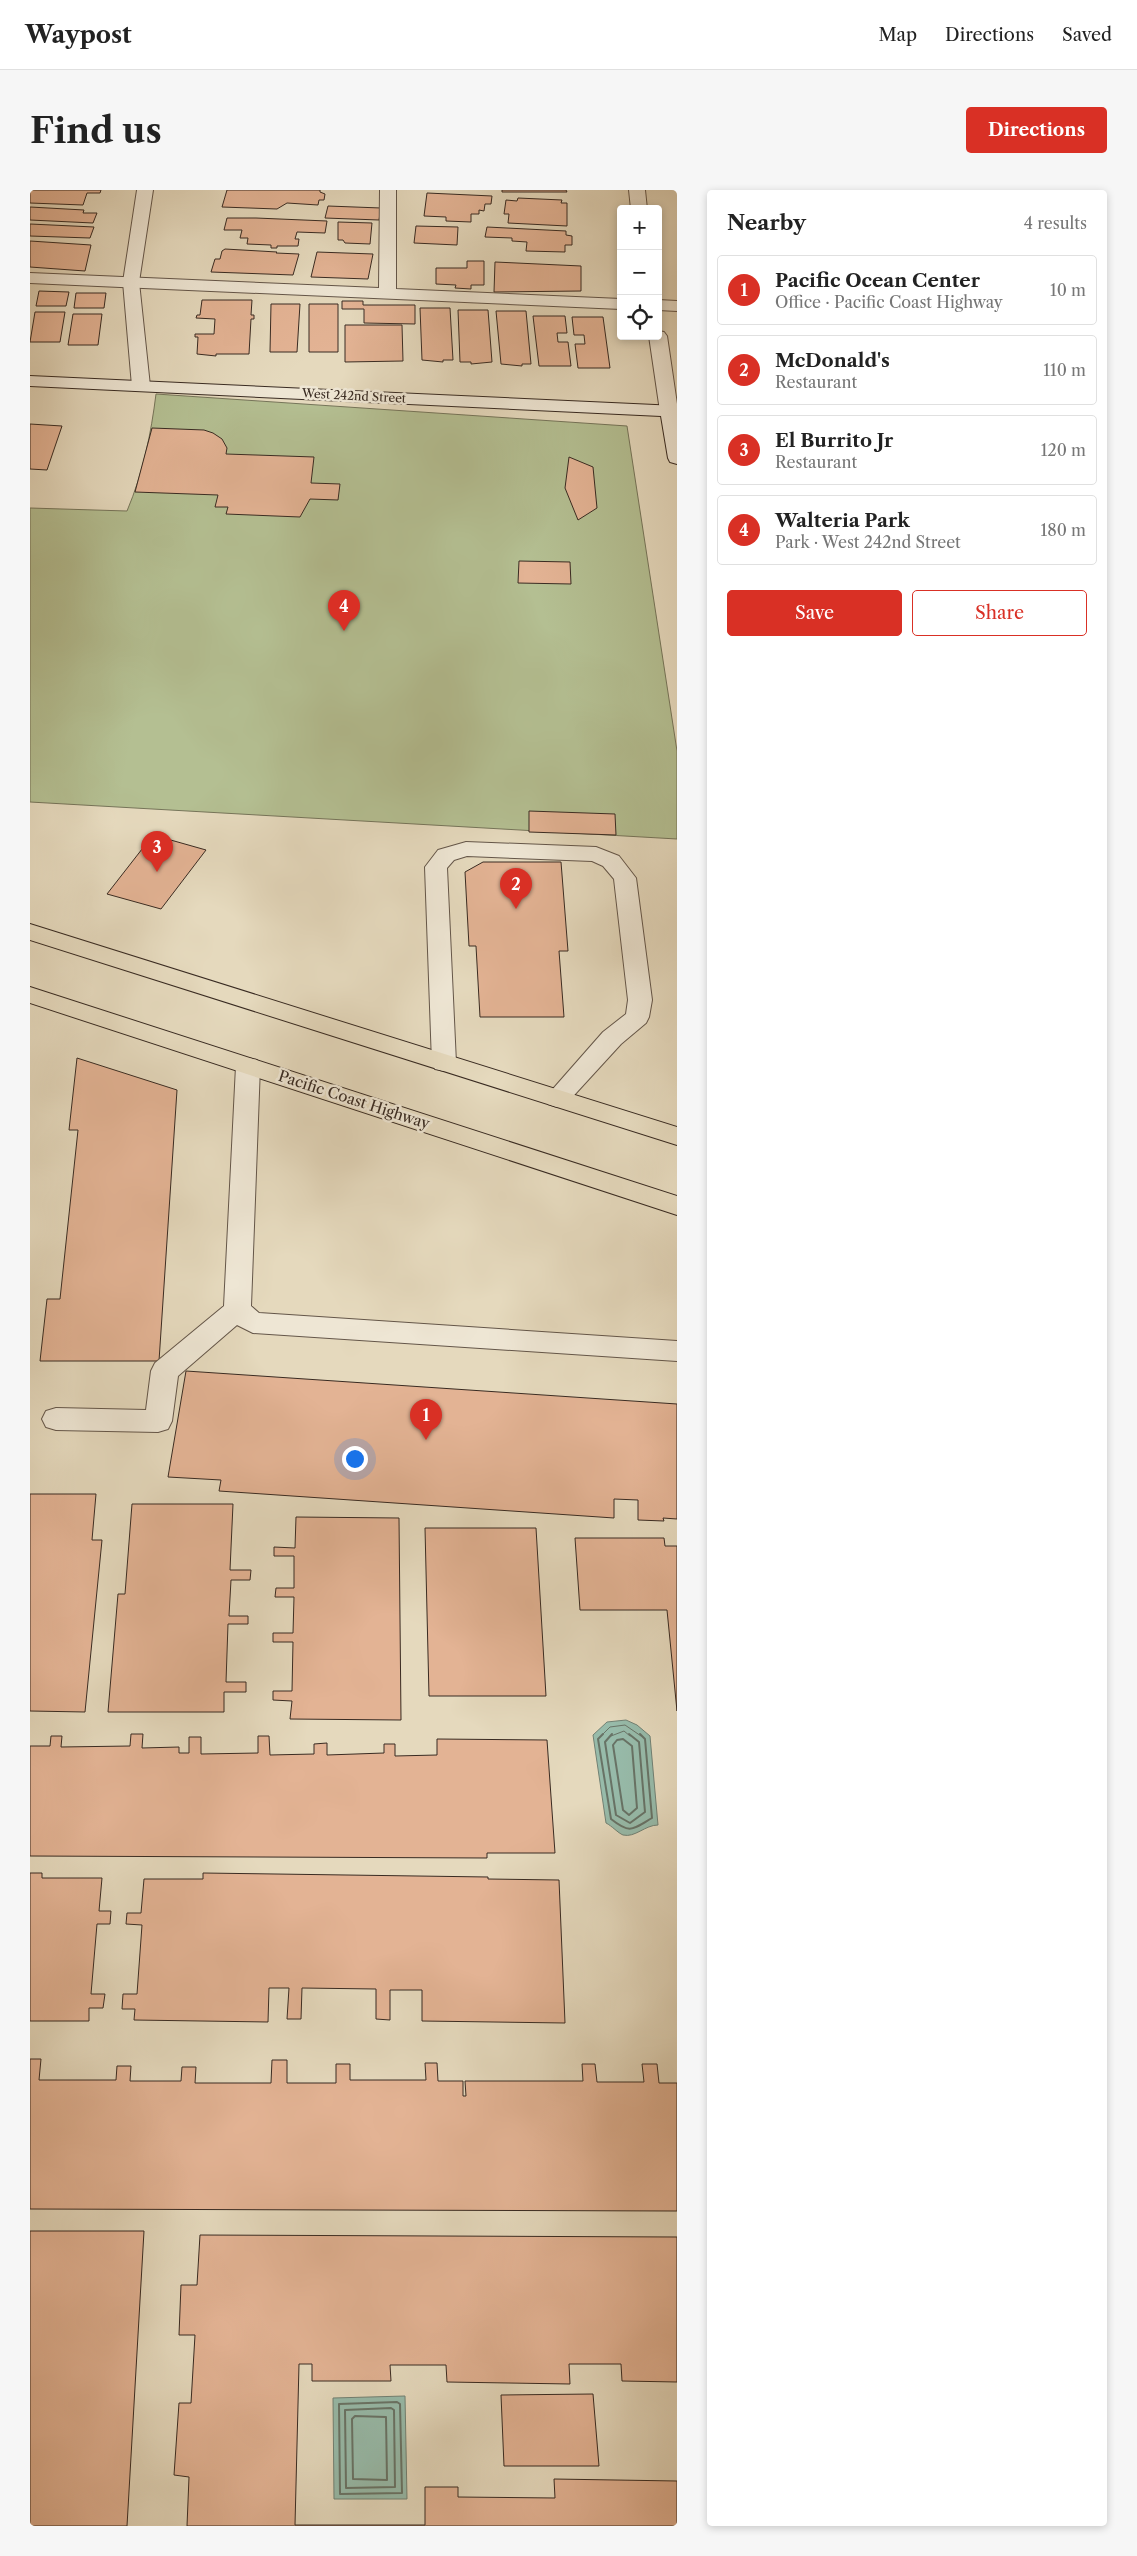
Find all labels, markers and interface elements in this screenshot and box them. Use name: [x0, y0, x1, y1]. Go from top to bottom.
text: Waypost: [25, 20, 132, 49]
text: Map: [878, 24, 917, 46]
text: Directions: [945, 24, 1034, 46]
text: Saved: [1062, 24, 1112, 46]
button: Directions: [966, 107, 1107, 153]
text: Find us: [30, 109, 162, 152]
map controls: [617, 205, 662, 340]
button: +: [617, 205, 662, 250]
text: Nearby: [727, 210, 806, 235]
text: 4 results: [1024, 213, 1087, 233]
button: −: [617, 250, 662, 295]
text: Pacific Ocean Center: [775, 269, 980, 292]
text: 1: [740, 280, 748, 300]
text: 10 m: [1050, 280, 1086, 300]
text: Office · Pacific Coast Highway: [775, 292, 1003, 312]
button: locate: [617, 295, 662, 340]
text: McDonald's: [775, 349, 890, 372]
text: 2: [739, 360, 749, 380]
text: 110 m: [1043, 360, 1086, 380]
text: Restaurant: [775, 372, 857, 392]
street label: West 242nd Street: [301, 385, 407, 406]
text: El Burrito Jr: [775, 429, 893, 452]
text: 3: [739, 440, 749, 460]
text: 120 m: [1041, 440, 1086, 460]
text: Restaurant: [775, 452, 857, 472]
text: Walteria Park: [775, 509, 910, 532]
text: 4: [739, 520, 749, 540]
text: 180 m: [1040, 520, 1086, 540]
text: Park · West 242nd Street: [775, 532, 961, 552]
pin: 4: [328, 590, 360, 631]
button: Save: [727, 590, 902, 636]
button: Share: [912, 590, 1087, 636]
pin: 3: [141, 831, 173, 872]
pin: 2: [500, 868, 532, 909]
street label: Pacific Coast Highway: [276, 1066, 433, 1133]
pin: 1: [410, 1399, 442, 1440]
your location: [342, 1446, 368, 1472]

